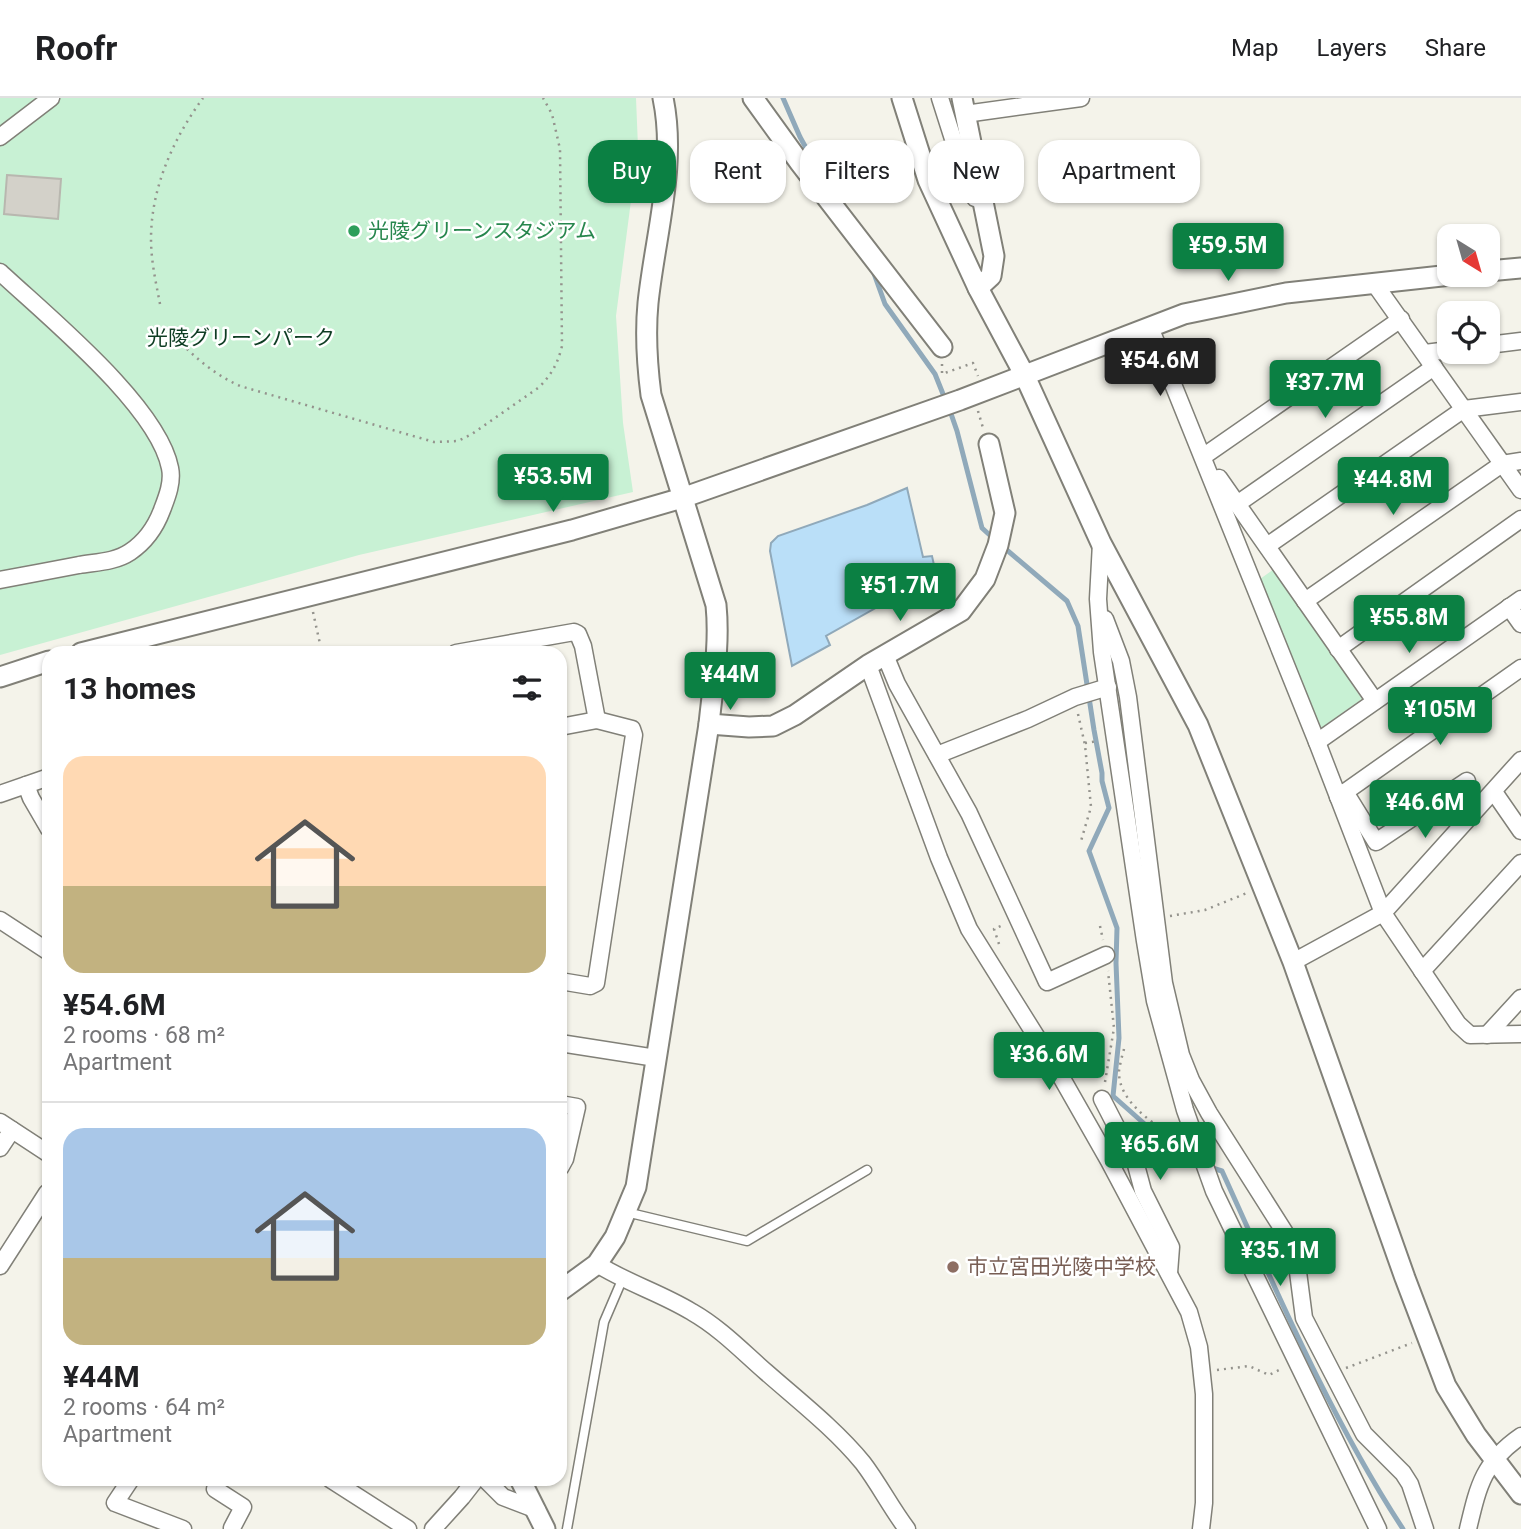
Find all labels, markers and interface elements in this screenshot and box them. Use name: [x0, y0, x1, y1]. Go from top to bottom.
text: Roofr: [35, 29, 117, 68]
text: Map: [1231, 34, 1279, 62]
text: Layers: [1317, 34, 1387, 62]
text: Share: [1425, 34, 1486, 62]
chip: Buy: [588, 140, 676, 203]
chip: Rent: [690, 140, 786, 203]
chip: Filters: [800, 140, 914, 203]
chip: New: [928, 140, 1024, 203]
chip: Apartment: [1038, 140, 1200, 203]
place label: 光陵グリーンスタジアム: [368, 219, 596, 243]
marker: 光陵グリーンスタジアム: [346, 223, 362, 239]
pin: ¥59.5M: [1171, 223, 1285, 283]
north arrow: [1437, 224, 1500, 287]
map controls: [1437, 224, 1500, 364]
text: ¥59.5M: [1189, 232, 1267, 259]
button: locate: [1437, 301, 1500, 364]
park label: 光陵グリーンパーク: [147, 326, 335, 350]
pin: ¥54.6M: [1103, 338, 1217, 398]
text: ¥54.6M: [1121, 347, 1199, 374]
pin: ¥37.7M: [1268, 360, 1382, 420]
text: ¥37.7M: [1286, 369, 1364, 396]
pin: ¥53.5M: [496, 454, 610, 514]
pin: ¥44.8M: [1336, 458, 1450, 517]
text: ¥53.5M: [514, 463, 592, 490]
text: ¥44.8M: [1354, 466, 1432, 493]
pin: ¥51.7M: [843, 564, 957, 623]
text: ¥51.7M: [861, 572, 939, 599]
pin: ¥55.8M: [1352, 596, 1466, 655]
text: ¥55.8M: [1370, 604, 1448, 631]
pin: ¥44M: [689, 652, 771, 712]
text: ¥44M: [701, 661, 759, 688]
icon: filters: [508, 669, 546, 707]
text: 13 homes: [63, 671, 196, 706]
pin: ¥105M: [1391, 688, 1489, 747]
text: ¥105M: [1404, 696, 1476, 723]
pin: ¥46.6M: [1368, 780, 1482, 840]
text: ¥46.6M: [1386, 789, 1464, 816]
icon: home: [242, 801, 368, 927]
text: ¥54.6M: [63, 987, 166, 1022]
text: 2 rooms · 68 m²: [63, 1022, 225, 1049]
pin: ¥36.6M: [992, 1032, 1106, 1092]
text: ¥36.6M: [1010, 1041, 1088, 1068]
text: Apartment: [63, 1049, 172, 1076]
pin: ¥65.6M: [1103, 1122, 1217, 1182]
text: ¥65.6M: [1121, 1131, 1199, 1158]
icon: home: [242, 1173, 368, 1299]
pin: ¥35.1M: [1223, 1228, 1337, 1288]
text: ¥35.1M: [1241, 1237, 1319, 1264]
place label: 市立宮田光陵中学校: [967, 1255, 1156, 1279]
marker: 市立宮田光陵中学校: [945, 1259, 961, 1275]
text: ¥44M: [63, 1359, 140, 1394]
text: 2 rooms · 64 m²: [63, 1394, 225, 1421]
text: Apartment: [63, 1421, 172, 1448]

